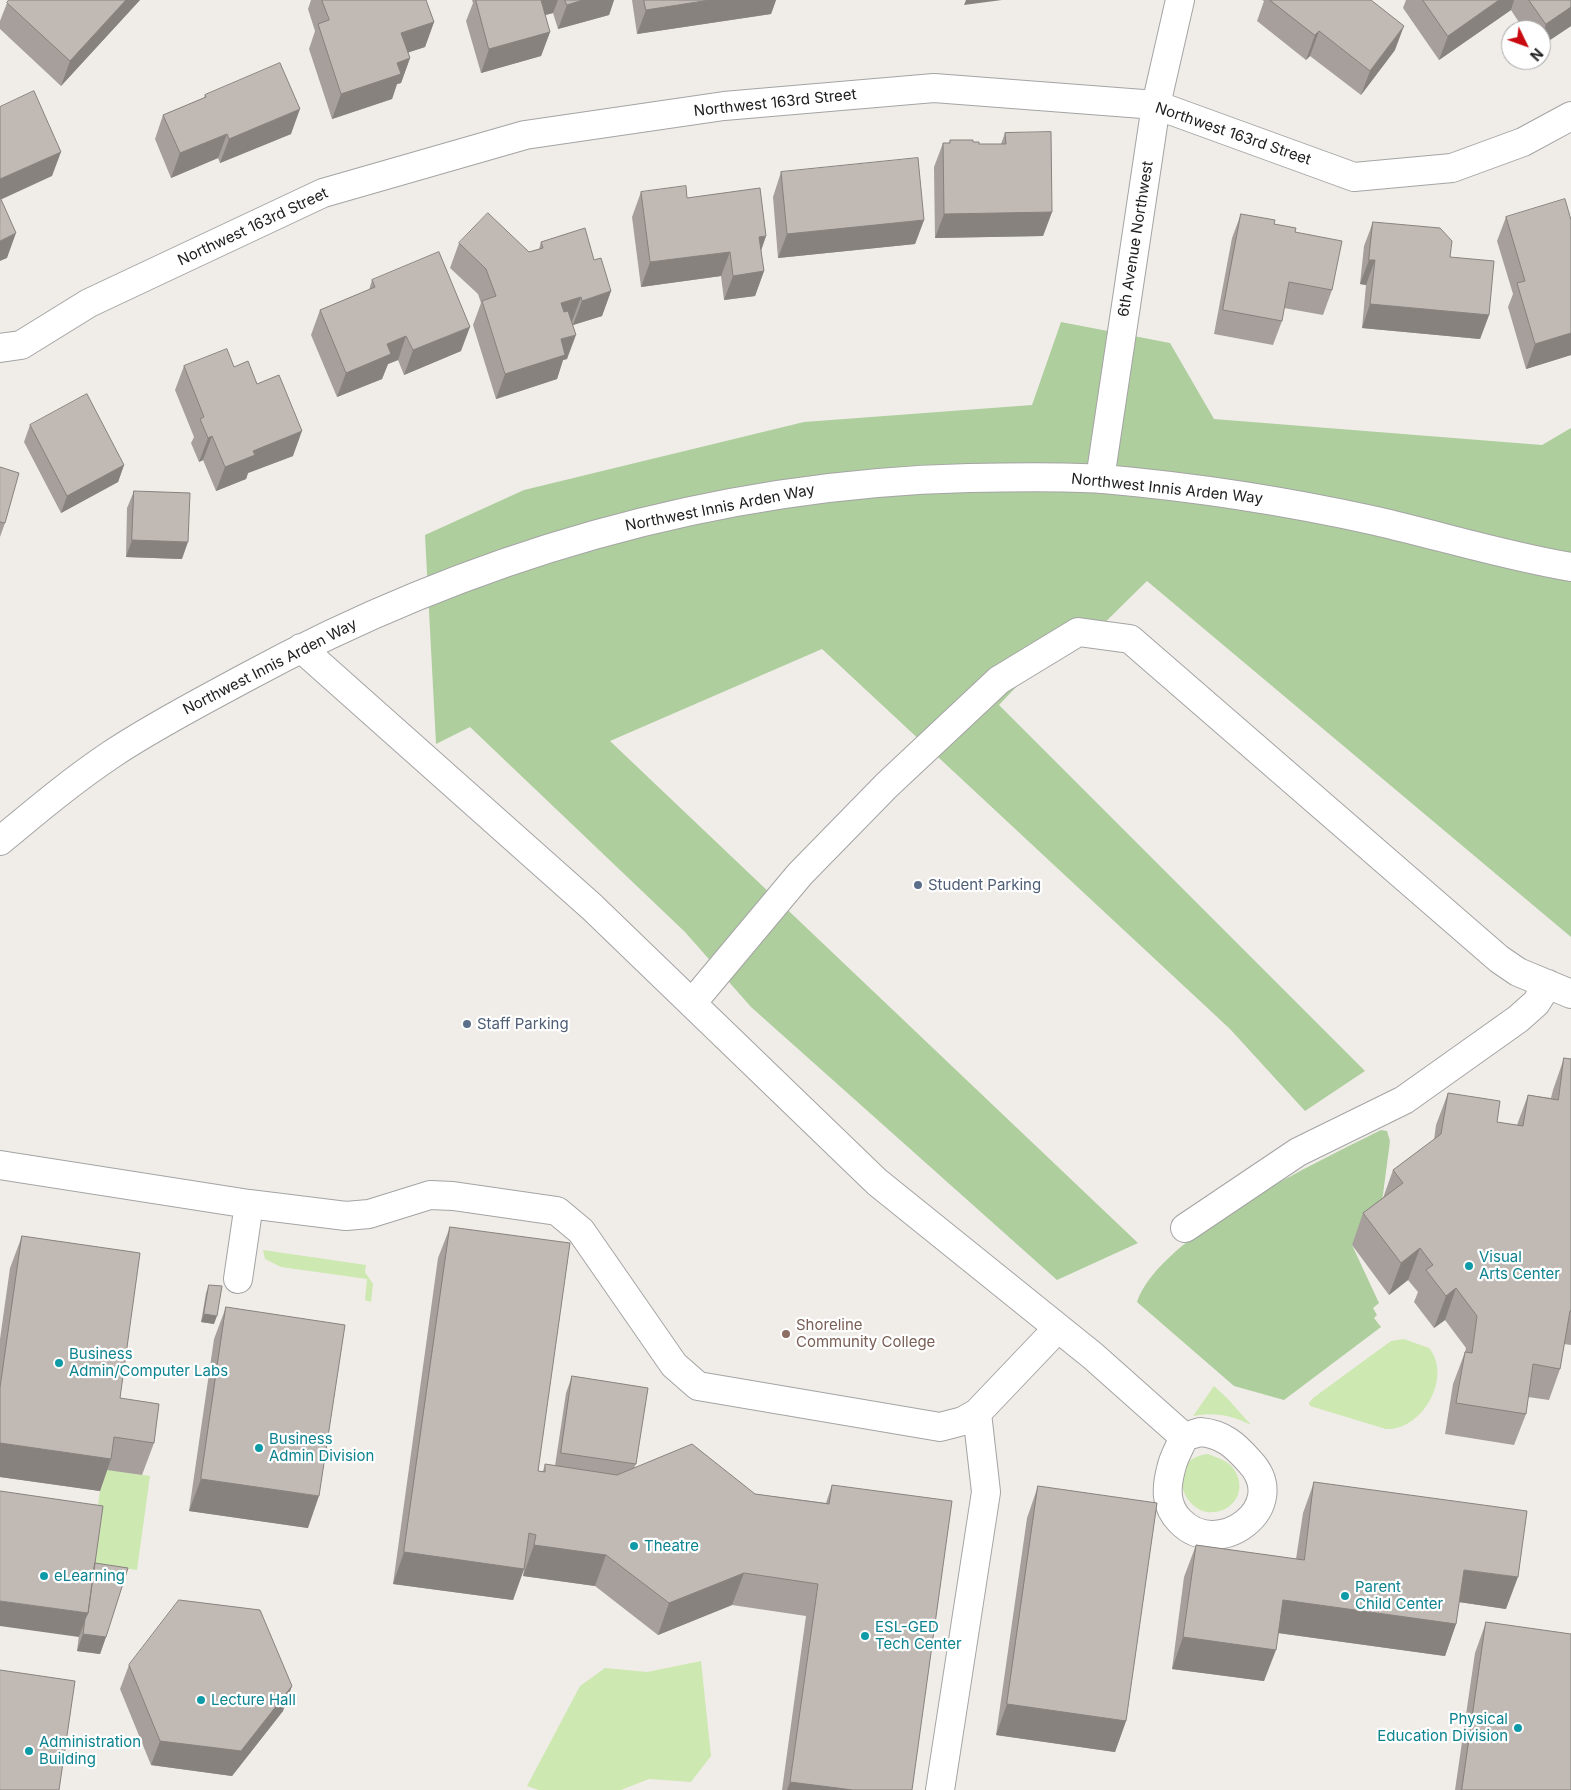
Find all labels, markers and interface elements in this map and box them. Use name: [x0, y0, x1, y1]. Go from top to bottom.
north arrow: [1501, 20, 1551, 70]
text: N: [1527, 45, 1547, 64]
street label: Northwest 163rd Street: [693, 86, 857, 120]
street label: Northwest 163rd Street: [1153, 99, 1313, 169]
street label: 6th Avenue Northwest: [1115, 160, 1157, 318]
street label: Northwest 163rd Street: [175, 184, 331, 270]
street label: Northwest Innis Arden Way: [1070, 470, 1264, 508]
street label: Northwest Innis Arden Way: [624, 481, 816, 535]
street label: Northwest Innis Arden Way: [180, 615, 360, 719]
place label: Student Parking: [928, 876, 1041, 894]
marker: Student Parking: [912, 879, 924, 891]
place label: Staff Parking: [477, 1015, 569, 1033]
marker: Staff Parking: [461, 1018, 473, 1030]
place label: Visual Arts Center: [1479, 1248, 1560, 1283]
marker: Visual Arts Center: [1463, 1260, 1475, 1272]
place label: Shoreline Community College: [796, 1316, 935, 1351]
marker: Shoreline Community College: [780, 1328, 792, 1340]
place label: Business Admin/Computer Labs: [69, 1345, 228, 1380]
marker: Business Admin/Computer Labs: [53, 1357, 65, 1369]
place label: Business Admin Division: [269, 1430, 374, 1465]
marker: Business Admin Division: [253, 1442, 265, 1454]
place label: Theatre: [644, 1537, 699, 1555]
marker: Theatre: [628, 1540, 640, 1552]
place label: eLearning: [54, 1567, 125, 1585]
marker: eLearning: [38, 1570, 50, 1582]
place label: Parent Child Center: [1355, 1578, 1443, 1613]
marker: Parent Child Center: [1339, 1590, 1351, 1602]
place label: ESL-GED Tech Center: [875, 1618, 962, 1653]
marker: ESL-GED Tech Center: [859, 1630, 871, 1642]
place label: Lecture Hall: [211, 1691, 296, 1709]
marker: Lecture Hall: [195, 1694, 207, 1706]
place label: Physical Education Division: [1377, 1710, 1508, 1745]
marker: Physical Education Division: [1512, 1722, 1524, 1734]
place label: Administration Building: [39, 1733, 141, 1768]
marker: Administration Building: [23, 1745, 35, 1757]

